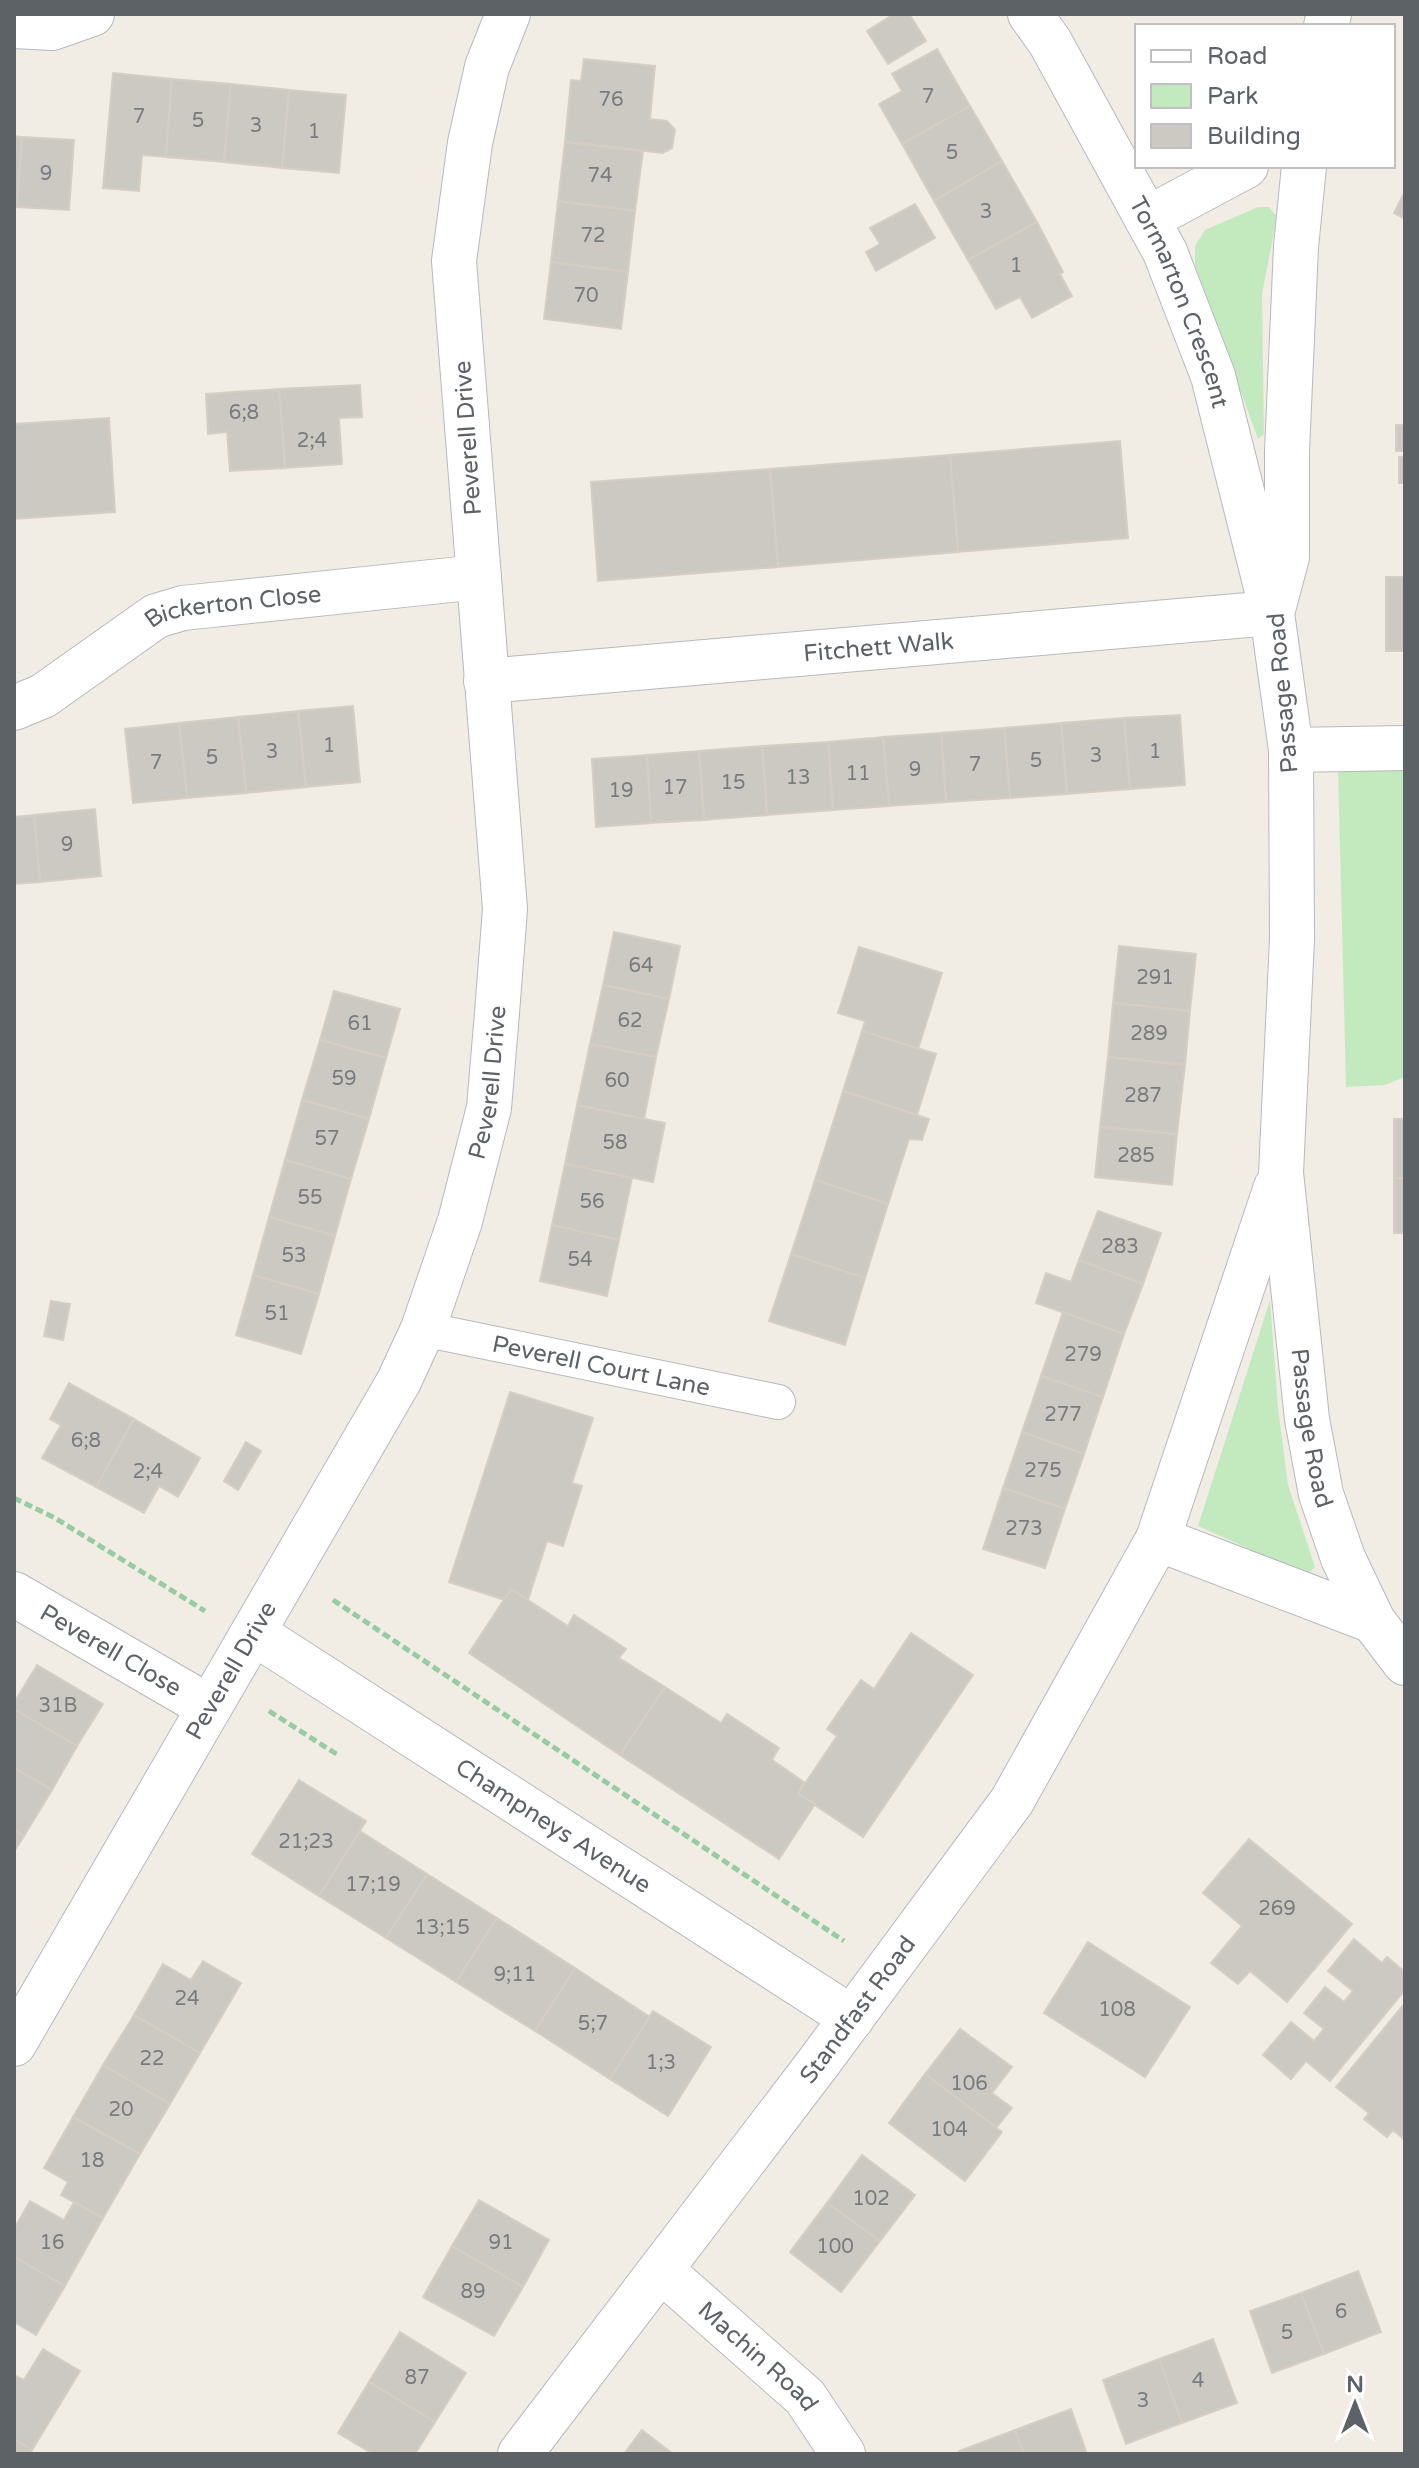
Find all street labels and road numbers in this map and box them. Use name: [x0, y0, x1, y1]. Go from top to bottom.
street label: Tormarton Crescent: [1123, 192, 1235, 411]
street label: Peverell Drive: [448, 360, 488, 516]
street label: Bickerton Close: [139, 579, 323, 634]
street label: Passage Road: [1262, 612, 1304, 774]
street label: Fitchett Walk: [802, 626, 955, 668]
street label: Peverell Drive: [462, 1004, 512, 1162]
street label: Peverell Court Lane: [490, 1329, 713, 1402]
street label: Passage Road: [1285, 1347, 1339, 1512]
street label: Peverell Drive: [179, 1596, 282, 1745]
street label: Peverell Close: [35, 1598, 187, 1702]
street label: Champneys Avenue: [450, 1752, 656, 1899]
street label: Standfast Road: [793, 1930, 922, 2089]
street label: Machin Road: [692, 2295, 825, 2416]

